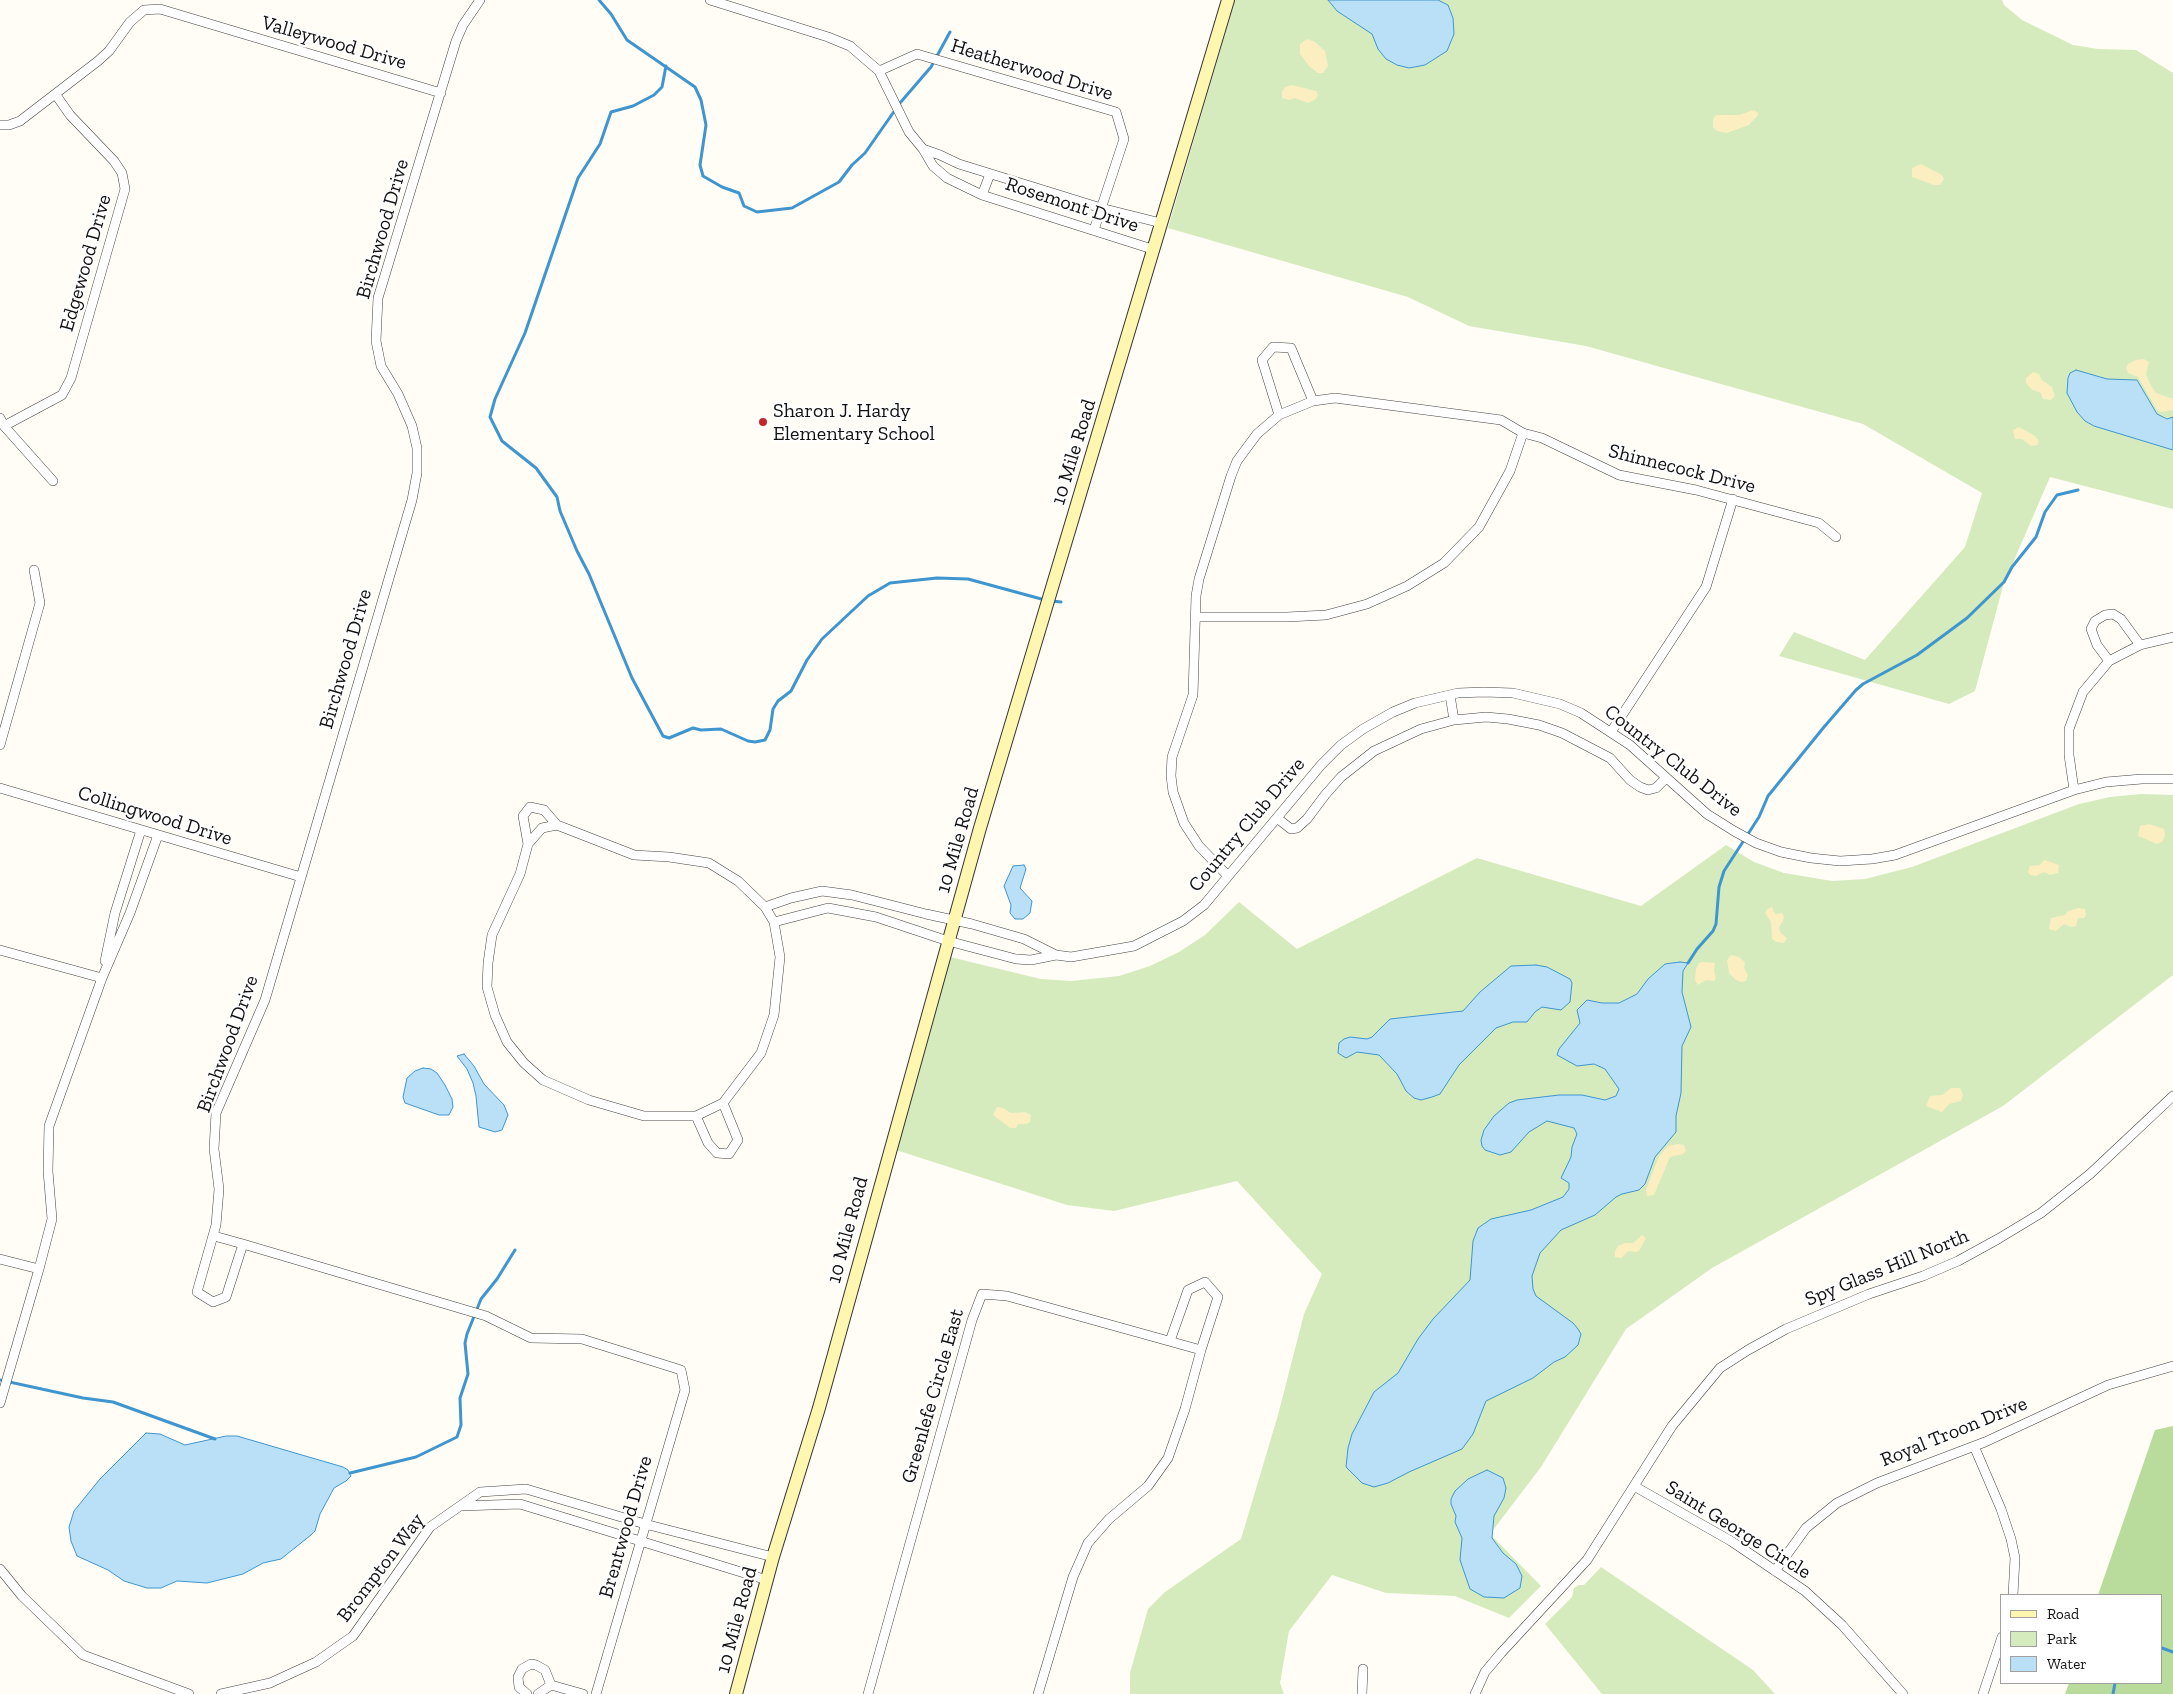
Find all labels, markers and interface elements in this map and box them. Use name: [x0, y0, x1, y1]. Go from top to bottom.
street label: Valleywood Drive: [259, 11, 409, 75]
street label: Heatherwood Drive: [948, 34, 1116, 106]
street label: Birchwood Drive: [352, 156, 414, 302]
street label: Rosemont Drive: [1002, 172, 1142, 238]
street label: Edgewood Drive: [55, 192, 117, 334]
street label: 10 Mile Road: [1047, 396, 1101, 508]
place label: Sharon J. Hardy Elementary School: [773, 399, 935, 446]
marker: Sharon J. Hardy Elementary School: [757, 416, 769, 428]
street label: Shinnecock Drive: [1606, 439, 1758, 499]
street label: Birchwood Drive: [315, 586, 377, 732]
street label: Country Club Drive: [1599, 700, 1747, 822]
street label: Country Club Drive: [1184, 753, 1310, 897]
street label: Collingwood Drive: [75, 781, 235, 851]
street label: 10 Mile Road: [931, 784, 985, 896]
street label: Birchwood Drive: [192, 972, 264, 1116]
street label: 10 Mile Road: [822, 1174, 874, 1286]
street label: Spy Glass Hill North: [1802, 1224, 1972, 1312]
street label: Greenlefe Circle East: [897, 1306, 969, 1486]
street label: Royal Troon Drive: [1877, 1392, 2031, 1472]
street label: Brentwood Drive: [594, 1453, 658, 1601]
street label: Saint George Circle: [1661, 1476, 1815, 1584]
street label: Brompton Way: [332, 1509, 430, 1627]
street label: 10 Mile Road: [711, 1564, 763, 1676]
legend: [2000, 1594, 2163, 1684]
text: Road: [2047, 1605, 2079, 1623]
text: Park: [2047, 1630, 2077, 1648]
text: Water: [2047, 1655, 2087, 1673]

